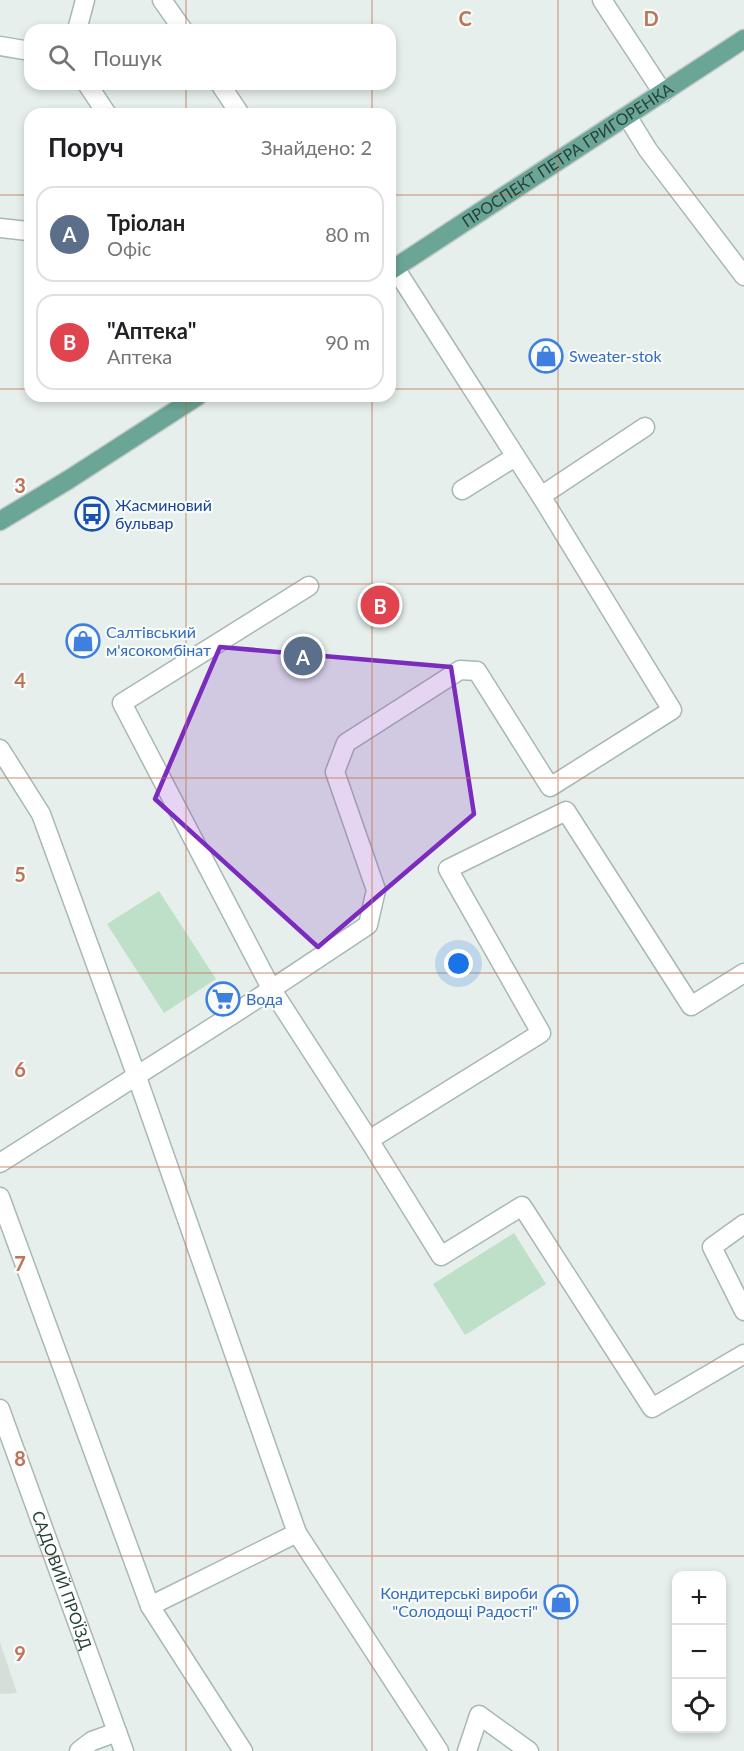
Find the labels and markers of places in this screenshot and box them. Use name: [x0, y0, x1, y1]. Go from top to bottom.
shop icon: Sweater-stok: [528, 338, 564, 374]
place label: Sweater-stok: [569, 346, 662, 365]
place label: Жасминовий бульвар: [115, 495, 212, 532]
bus stop icon: Жасминовий бульвар: [74, 496, 110, 532]
pin: B: [360, 582, 400, 628]
place label: Салтівський м'ясокомбінат: [106, 622, 211, 659]
shop icon: Салтівський м'ясокомбінат: [65, 623, 101, 659]
pin: A: [284, 634, 322, 678]
supermarket icon: Вода: [205, 981, 241, 1017]
place label: Вода: [246, 989, 283, 1008]
place label: Кондитерські вироби "Солодощі Радості": [380, 1583, 538, 1620]
shop icon: Кондитерські вироби "Солодощі Радості": [543, 1584, 579, 1620]

